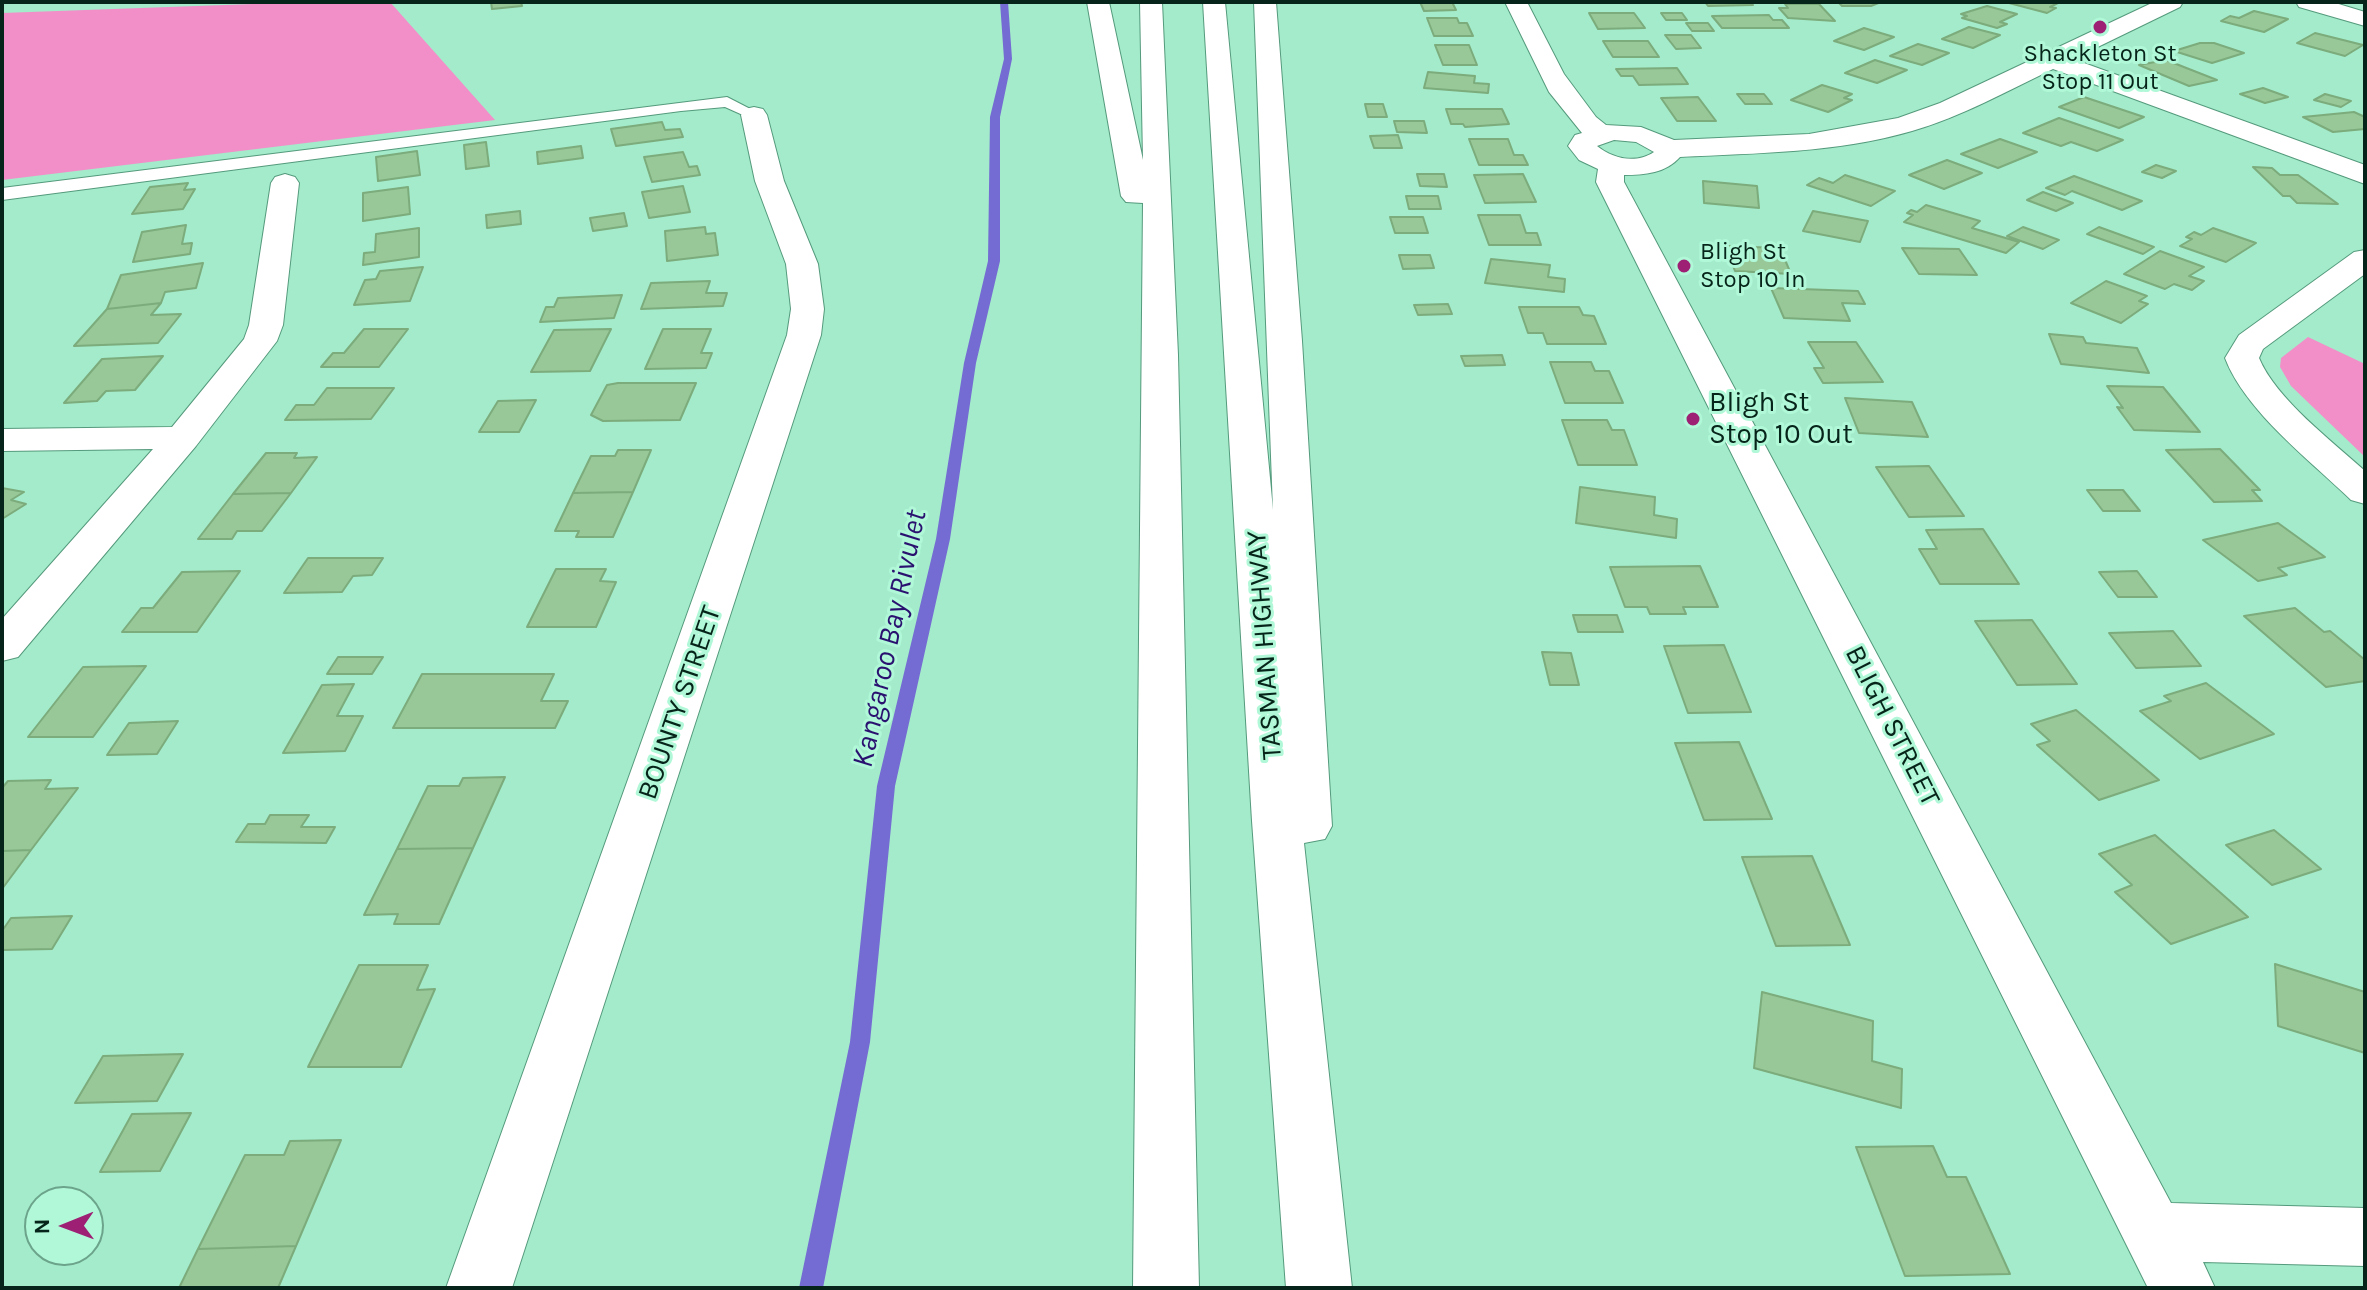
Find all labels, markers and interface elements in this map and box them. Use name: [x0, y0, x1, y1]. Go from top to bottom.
marker: Shackleton St Stop 11 Out: [2091, 18, 2109, 36]
place label: Shackleton St Stop 11 Out: [2023, 40, 2177, 96]
place label: Bligh St Stop 10 In: [1700, 238, 1805, 294]
marker: Bligh St Stop 10 In: [1675, 257, 1693, 275]
place label: Bligh St Stop 10 Out: [1709, 386, 1853, 452]
marker: Bligh St Stop 10 Out: [1684, 410, 1702, 428]
water label: Kangaroo Bay Rivulet: [845, 507, 935, 771]
street label: TASMAN HIGHWAY: [1240, 529, 1290, 761]
street label: BOUNTY STREET: [631, 602, 729, 804]
street label: BLIGH STREET: [1837, 640, 1947, 812]
north arrow: [24, 1186, 104, 1266]
text: N: [29, 1218, 55, 1235]

